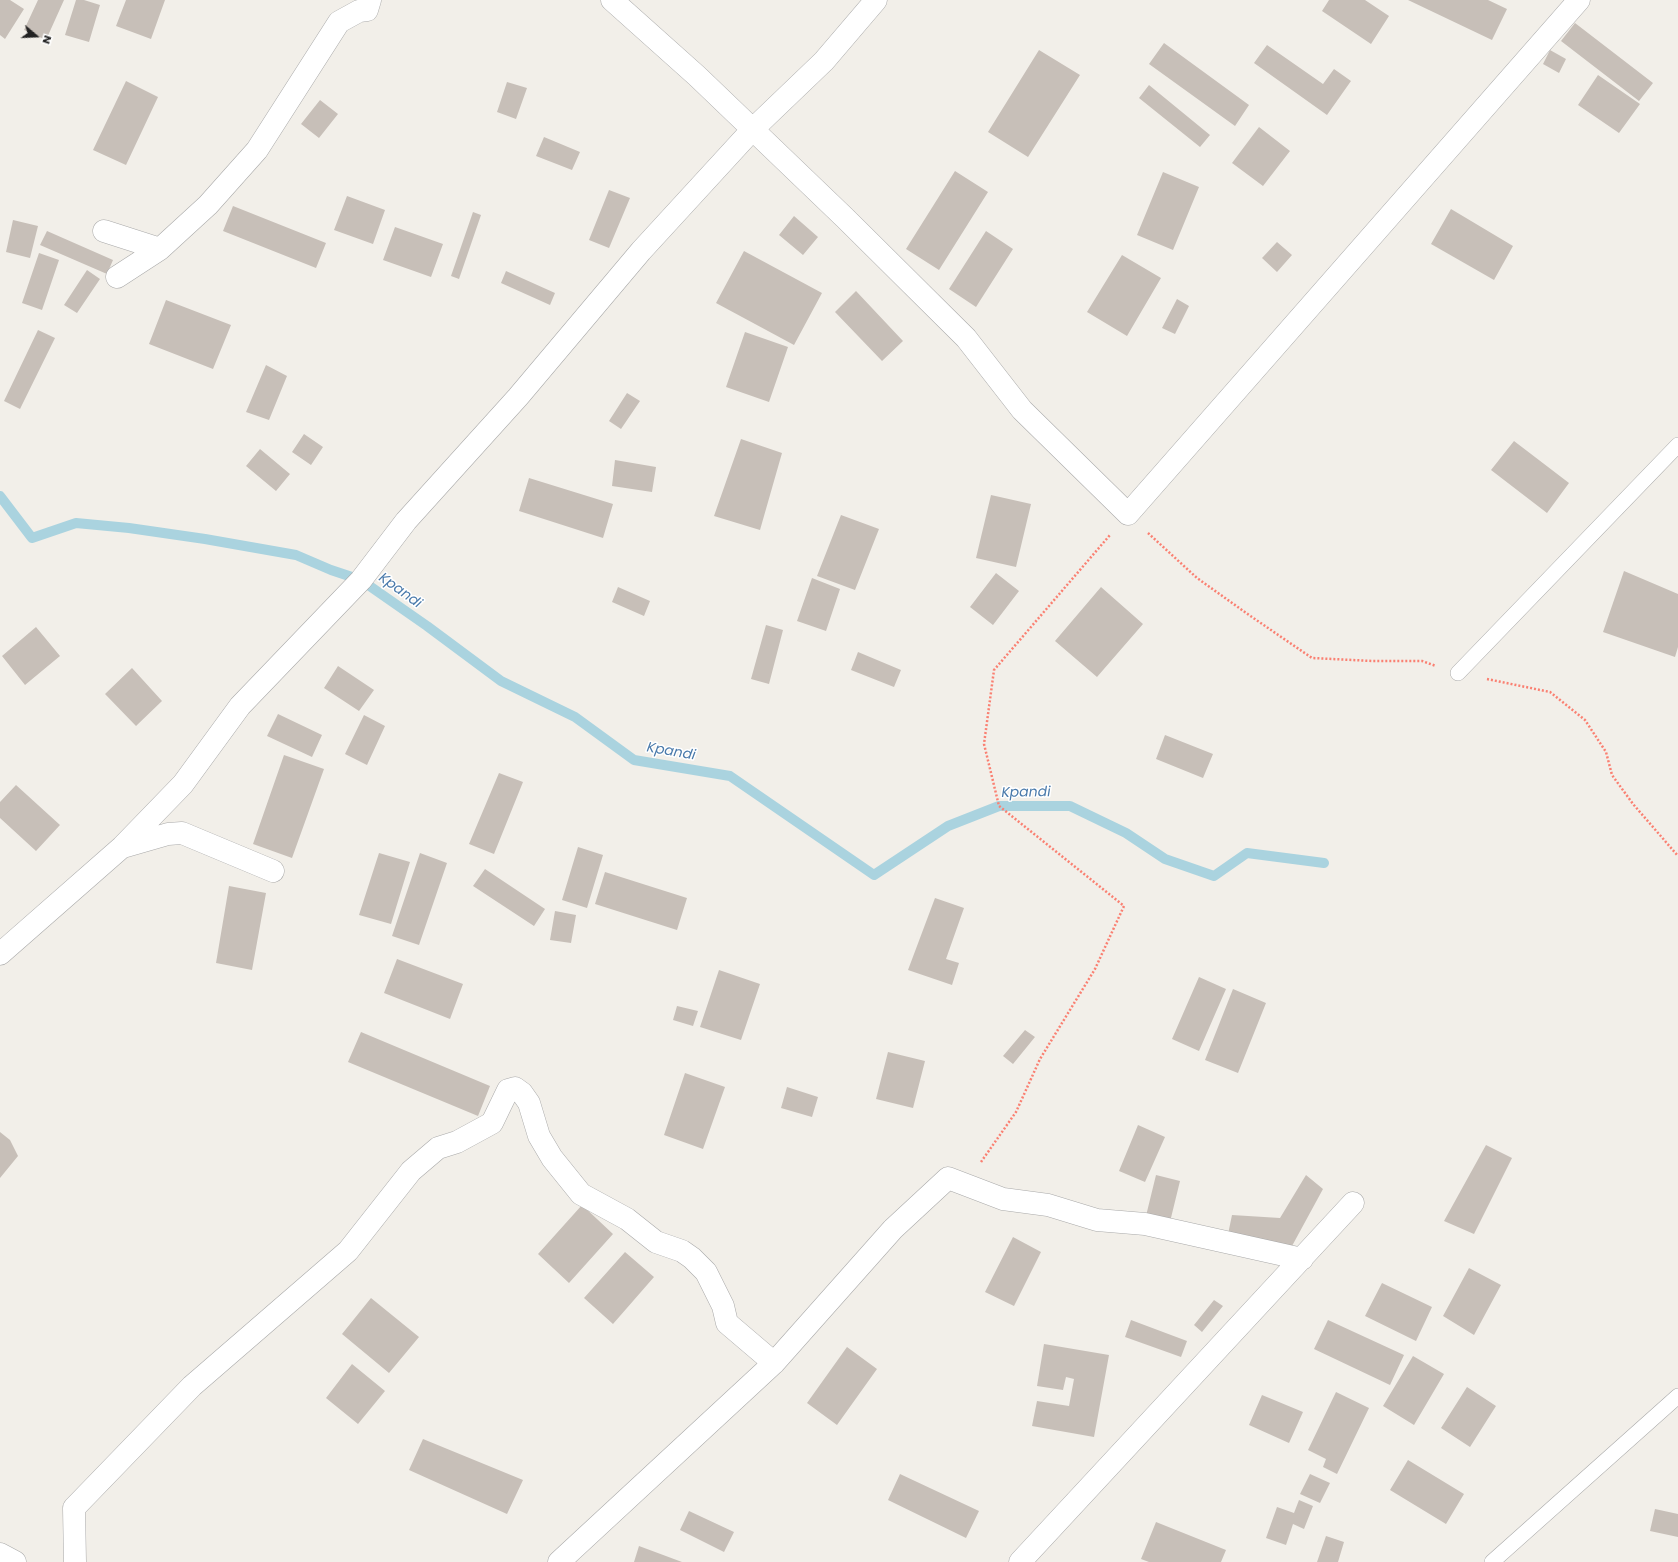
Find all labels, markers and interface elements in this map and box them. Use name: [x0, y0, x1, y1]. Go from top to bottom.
north arrow: [16, 16, 56, 56]
text: N: [38, 33, 56, 46]
water label: Kpandi: [375, 570, 425, 612]
water label: Kpandi: [645, 739, 697, 765]
water label: Kpandi: [1001, 784, 1051, 802]

